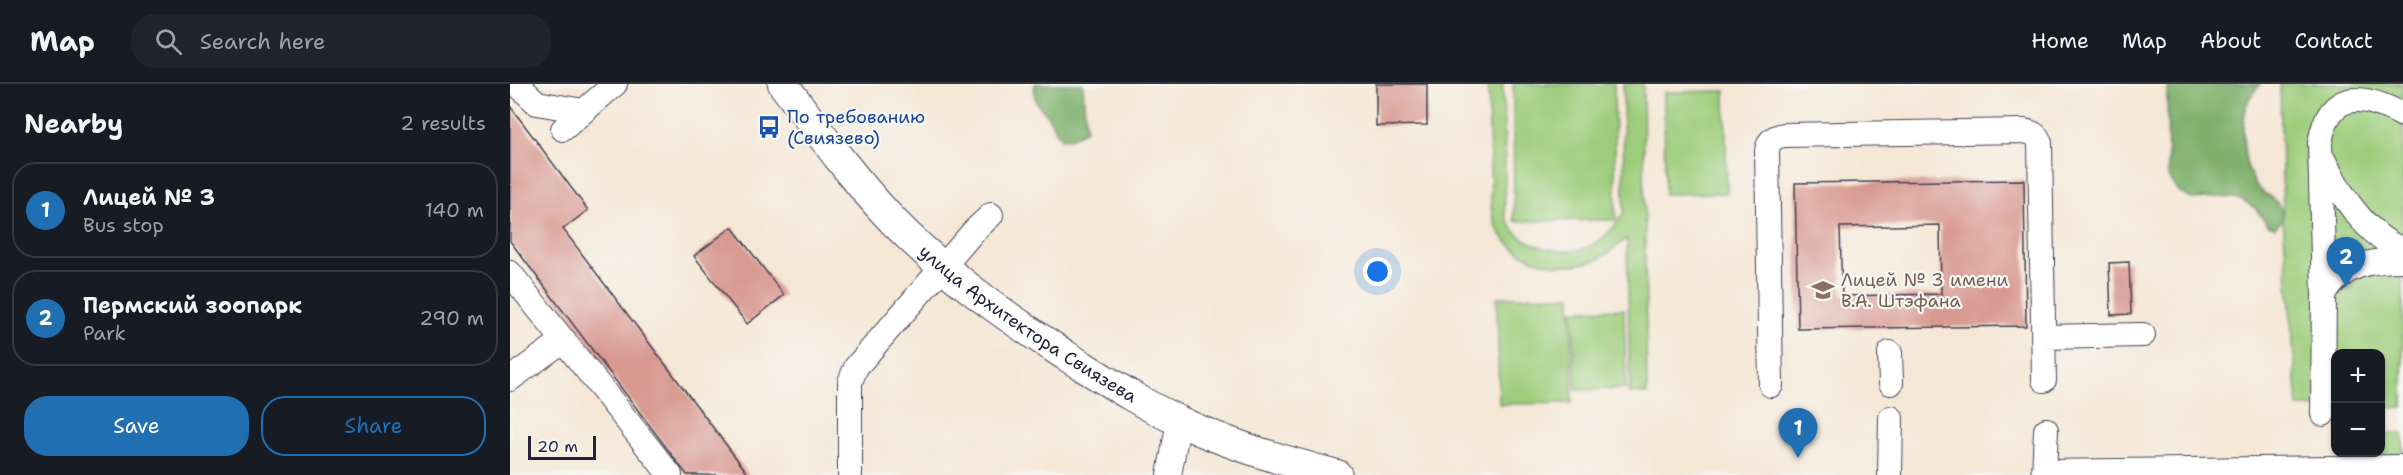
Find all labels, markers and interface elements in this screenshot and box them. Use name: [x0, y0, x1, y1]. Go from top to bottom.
search box: [131, 14, 551, 68]
text: Map: [30, 22, 95, 60]
icon: search: [152, 25, 185, 58]
text: Search here: [200, 27, 325, 56]
text: Home: [2031, 27, 2089, 55]
text: Map: [2122, 27, 2167, 55]
text: About: [2200, 27, 2261, 55]
text: Contact: [2294, 27, 2373, 55]
place label: По требованию (Свиязево): [787, 105, 925, 150]
text: Nearby: [24, 106, 123, 141]
text: 2 results: [400, 110, 486, 136]
bus stop icon: По требованию (Свиязево): [756, 114, 782, 140]
text: Лицей № 3: [83, 183, 215, 212]
text: 1: [41, 197, 50, 223]
text: 140 m: [425, 197, 484, 223]
text: Bus stop: [83, 212, 164, 238]
pin: 2: [2326, 238, 2366, 287]
street label: улица Архитектора Свиязева: [914, 240, 1141, 408]
your location: [1363, 257, 1392, 286]
place label: Лицей № 3 имени В.А. Штэфана: [1841, 268, 2009, 313]
school or university icon: Лицей № 3 имени В.А. Штэфана: [1810, 277, 1836, 303]
text: Пермский зоопарк: [83, 291, 302, 320]
text: 2: [39, 305, 53, 331]
text: 290 m: [419, 305, 484, 331]
text: Park: [83, 320, 126, 346]
map controls: [2331, 349, 2385, 457]
button: +: [2331, 349, 2385, 403]
button: Save: [24, 396, 249, 456]
button: Share: [261, 396, 486, 456]
button: −: [2331, 403, 2385, 457]
pin: 1: [1778, 408, 1818, 458]
scale bar: [528, 433, 596, 460]
text: 20 m: [537, 436, 578, 457]

